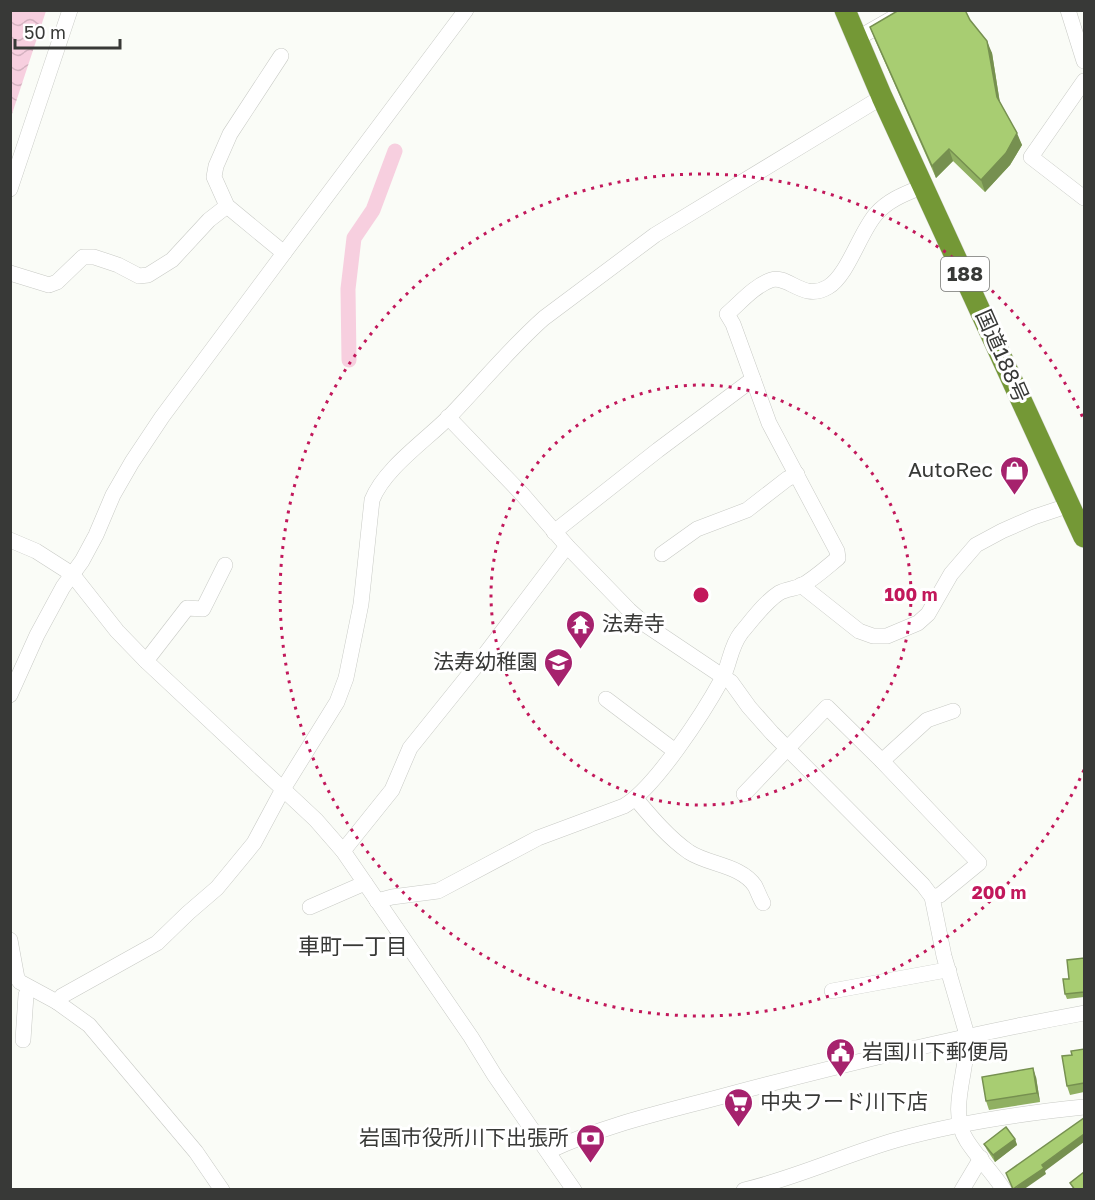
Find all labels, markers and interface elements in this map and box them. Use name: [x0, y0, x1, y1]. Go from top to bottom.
scale bar: [15, 12, 120, 50]
text: 50 m: [24, 21, 66, 43]
road number: 188: [941, 257, 989, 291]
street label: 国道188号: [971, 305, 1035, 406]
shop icon: AutoRec: [998, 454, 1030, 496]
place label: AutoRec: [908, 456, 993, 482]
text: 100 m: [885, 583, 937, 605]
centre of rings: [691, 585, 711, 605]
temple icon: 法寿寺: [565, 608, 597, 650]
place label: 法寿寺: [602, 610, 665, 636]
school or university icon: 法寿幼稚園: [543, 646, 575, 688]
place label: 法寿幼稚園: [433, 648, 538, 674]
text: 200 m: [972, 881, 1026, 903]
district label: 車町一丁目: [298, 932, 408, 959]
public building icon: 岩国川下郵便局: [825, 1036, 857, 1078]
place label: 岩国川下郵便局: [862, 1038, 1009, 1064]
supermarket icon: 中央フード川下店: [723, 1086, 755, 1128]
place label: 中央フード川下店: [760, 1088, 928, 1114]
bank icon: 岩国市役所川下出張所: [574, 1122, 606, 1164]
place label: 岩国市役所川下出張所: [359, 1124, 569, 1150]

